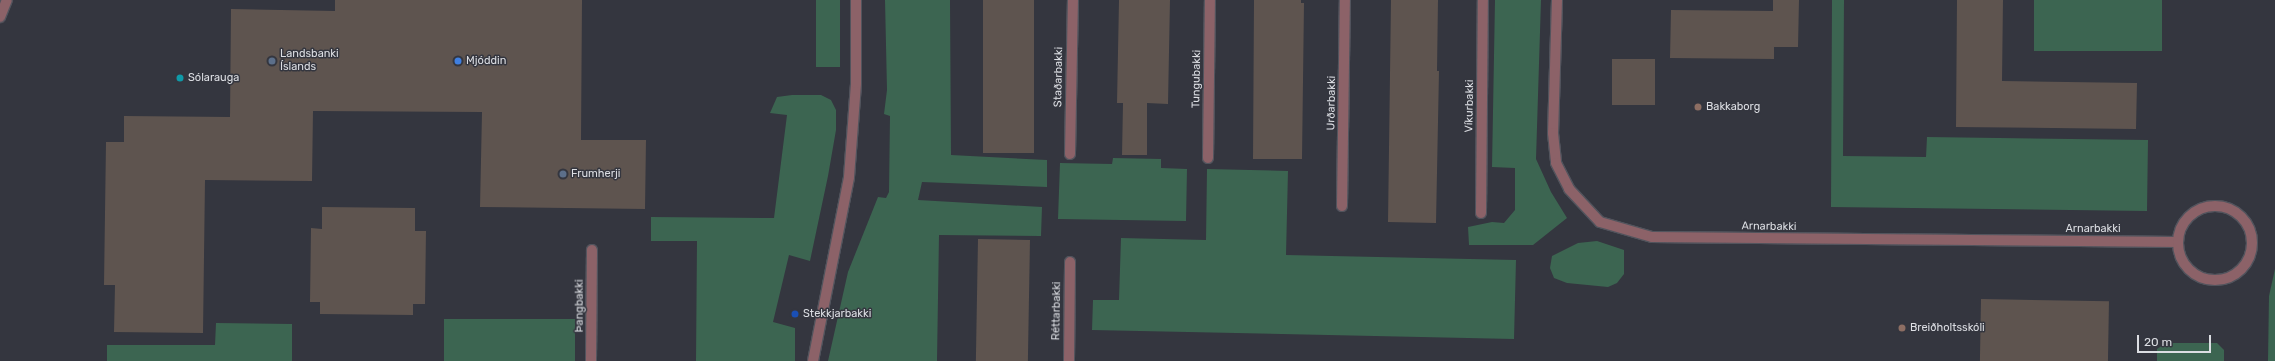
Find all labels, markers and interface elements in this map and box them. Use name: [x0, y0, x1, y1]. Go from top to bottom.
street label: Staðarbakki: [1052, 47, 1066, 107]
place label: Landsbanki Íslands: [280, 48, 339, 74]
street label: Tungubakki: [1190, 50, 1204, 108]
place label: Mjóddin: [466, 54, 506, 68]
marker: Landsbanki Íslands: [267, 56, 277, 66]
marker: Mjóddin: [453, 56, 463, 66]
place label: Sólarauga: [188, 71, 239, 85]
marker: Sólarauga: [175, 73, 185, 83]
street label: Urðarbakki: [1325, 76, 1339, 130]
street label: Víkurbakki: [1463, 79, 1477, 133]
place label: Bakkaborg: [1706, 100, 1760, 114]
marker: Bakkaborg: [1693, 102, 1703, 112]
place label: Frumherji: [571, 167, 620, 181]
marker: Frumherji: [558, 169, 568, 179]
street label: Arnarbakki: [1741, 220, 1797, 234]
street label: Arnarbakki: [2065, 222, 2121, 236]
street label: Þangbakki: [573, 279, 587, 333]
street label: Réttarbakki: [1050, 282, 1064, 340]
place label: Stekkjarbakki: [803, 307, 871, 321]
marker: Stekkjarbakki: [790, 309, 800, 319]
place label: Breiðholtsskóli: [1910, 321, 1985, 335]
marker: Breiðholtsskóli: [1897, 323, 1907, 333]
scale bar: [2139, 327, 2213, 353]
text: 20 m: [2144, 335, 2172, 349]

